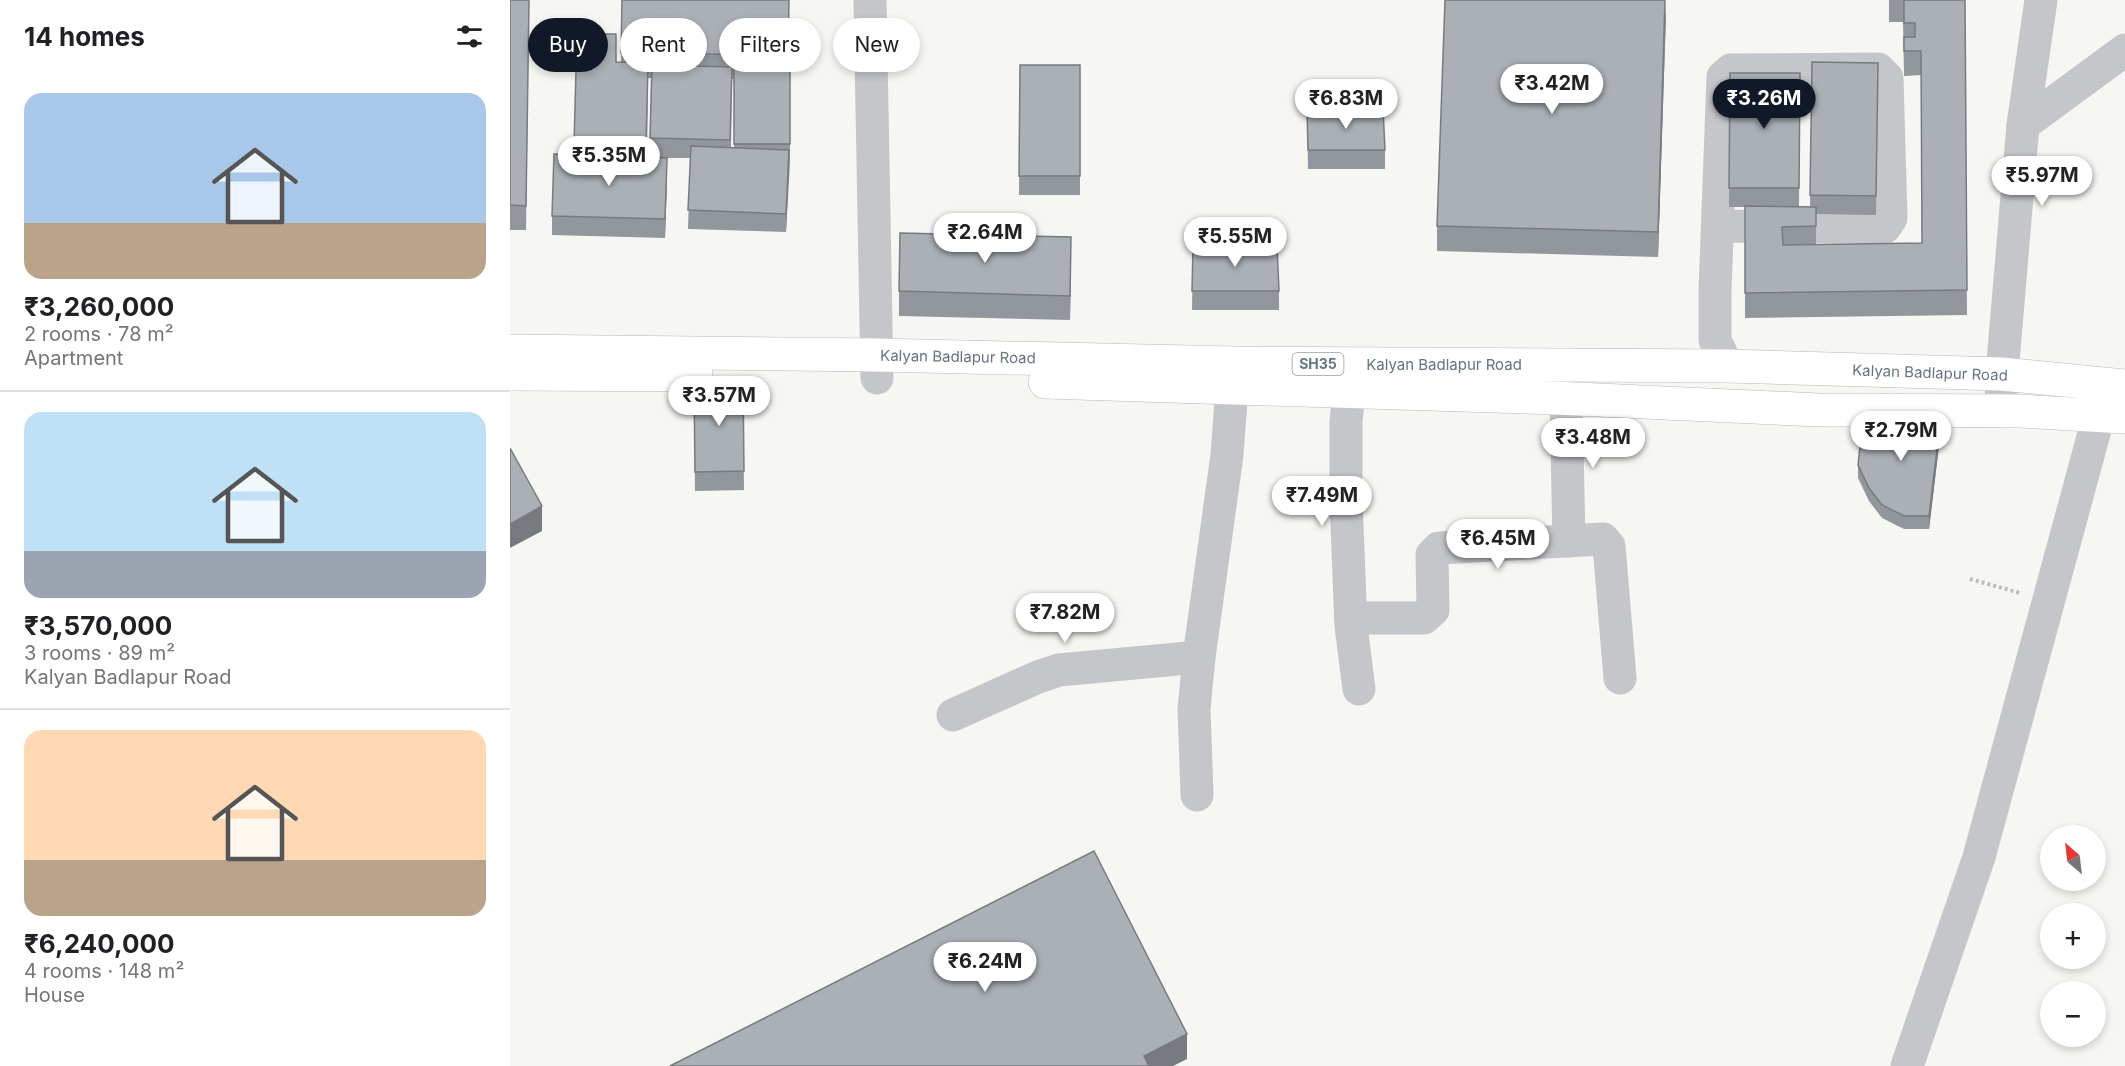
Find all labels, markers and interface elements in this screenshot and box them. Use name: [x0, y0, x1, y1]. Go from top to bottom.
chip: Buy: [528, 18, 608, 72]
chip: Rent: [620, 18, 707, 72]
chip: Filters: [719, 18, 821, 72]
chip: New: [833, 18, 920, 72]
icon: filters: [453, 20, 486, 53]
text: 14 homes: [24, 21, 145, 52]
pin: ₹3.42M: [1503, 64, 1601, 115]
text: ₹3.42M: [1514, 71, 1590, 95]
pin: ₹6.83M: [1297, 79, 1395, 130]
pin: ₹3.26M: [1715, 79, 1813, 130]
text: ₹6.83M: [1309, 86, 1383, 110]
text: ₹3.26M: [1727, 86, 1801, 110]
icon: home: [201, 132, 309, 240]
pin: ₹5.35M: [560, 136, 658, 187]
text: ₹5.35M: [572, 143, 646, 167]
pin: ₹5.97M: [1993, 156, 2091, 207]
text: ₹5.97M: [2005, 163, 2079, 187]
pin: ₹2.64M: [936, 213, 1034, 264]
pin: ₹5.55M: [1186, 217, 1284, 268]
text: ₹2.64M: [947, 220, 1023, 244]
text: ₹5.55M: [1198, 224, 1272, 248]
text: ₹3,260,000: [24, 291, 174, 322]
text: 2 rooms · 78 m²: [24, 322, 173, 346]
text: Apartment: [24, 346, 123, 370]
street label: Kalyan Badlapur Road: [880, 346, 1036, 367]
road number: SH35: [1292, 353, 1344, 375]
street label: Kalyan Badlapur Road: [1366, 355, 1522, 374]
street label: Kalyan Badlapur Road: [1852, 360, 2008, 385]
pin: ₹3.57M: [670, 376, 768, 427]
text: ₹3.57M: [682, 383, 756, 407]
pin: ₹2.79M: [1852, 411, 1950, 462]
pin: ₹3.48M: [1544, 418, 1642, 469]
text: ₹2.79M: [1864, 418, 1938, 442]
text: ₹3.48M: [1555, 425, 1631, 449]
icon: home: [201, 451, 309, 559]
pin: ₹7.49M: [1273, 476, 1371, 527]
text: ₹7.49M: [1286, 483, 1358, 507]
pin: ₹6.45M: [1449, 519, 1547, 570]
text: ₹6.45M: [1460, 526, 1536, 550]
pin: ₹7.82M: [1016, 593, 1114, 644]
text: ₹7.82M: [1030, 600, 1100, 624]
text: ₹3,570,000: [24, 610, 172, 641]
text: 3 rooms · 89 m²: [24, 641, 175, 665]
text: Kalyan Badlapur Road: [24, 665, 232, 689]
icon: home: [201, 769, 309, 877]
north arrow: [2040, 825, 2106, 891]
map controls: [2040, 825, 2106, 1047]
button: +: [2040, 903, 2106, 969]
text: ₹6,240,000: [24, 928, 175, 959]
pin: ₹6.24M: [936, 942, 1034, 993]
text: ₹6.24M: [948, 949, 1022, 973]
text: 4 rooms · 148 m²: [24, 959, 184, 983]
button: −: [2040, 981, 2106, 1047]
text: House: [24, 983, 85, 1007]

